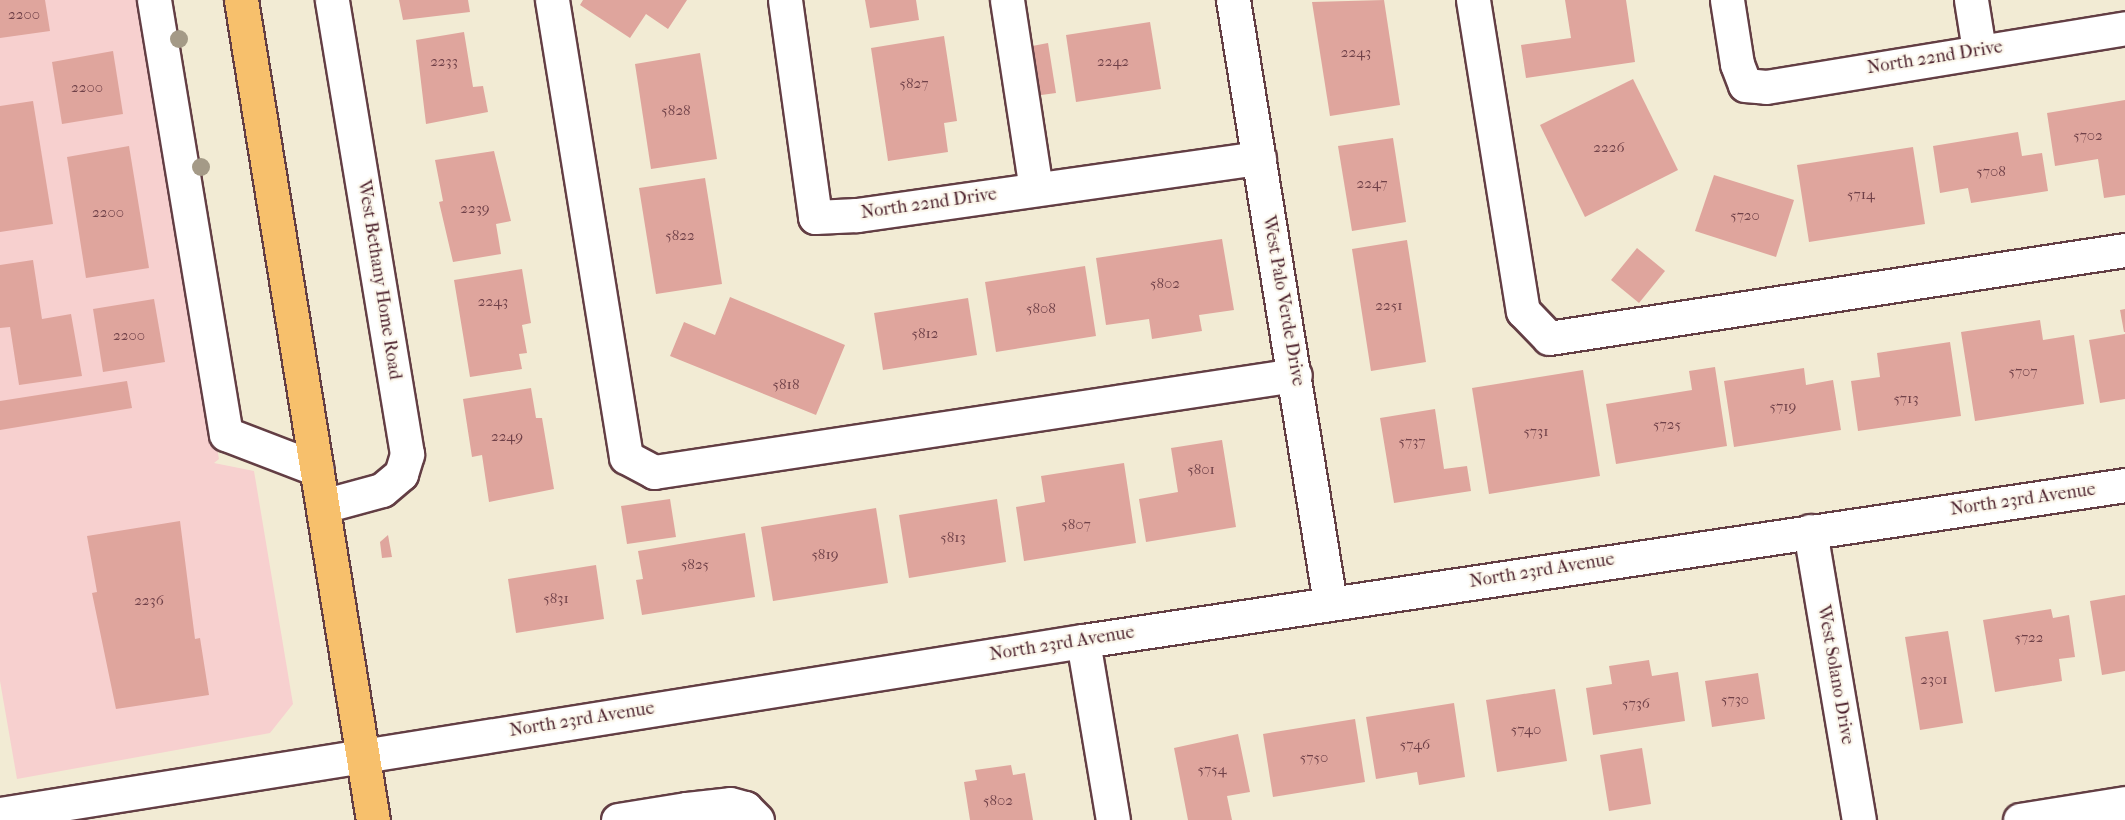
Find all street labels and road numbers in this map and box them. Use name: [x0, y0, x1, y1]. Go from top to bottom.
street label: North 22nd Drive: [1866, 37, 2004, 79]
street label: West Bethany Home Road: [353, 179, 405, 381]
street label: North 22nd Drive: [860, 184, 998, 224]
street label: West Palo Verde Drive: [1257, 214, 1309, 388]
street label: North 23rd Avenue: [1949, 479, 2097, 521]
street label: North 23rd Avenue: [1468, 549, 1616, 593]
street label: West Solano Drive: [1812, 604, 1858, 746]
street label: North 23rd Avenue: [988, 622, 1136, 666]
street label: North 23rd Avenue: [508, 698, 656, 742]

